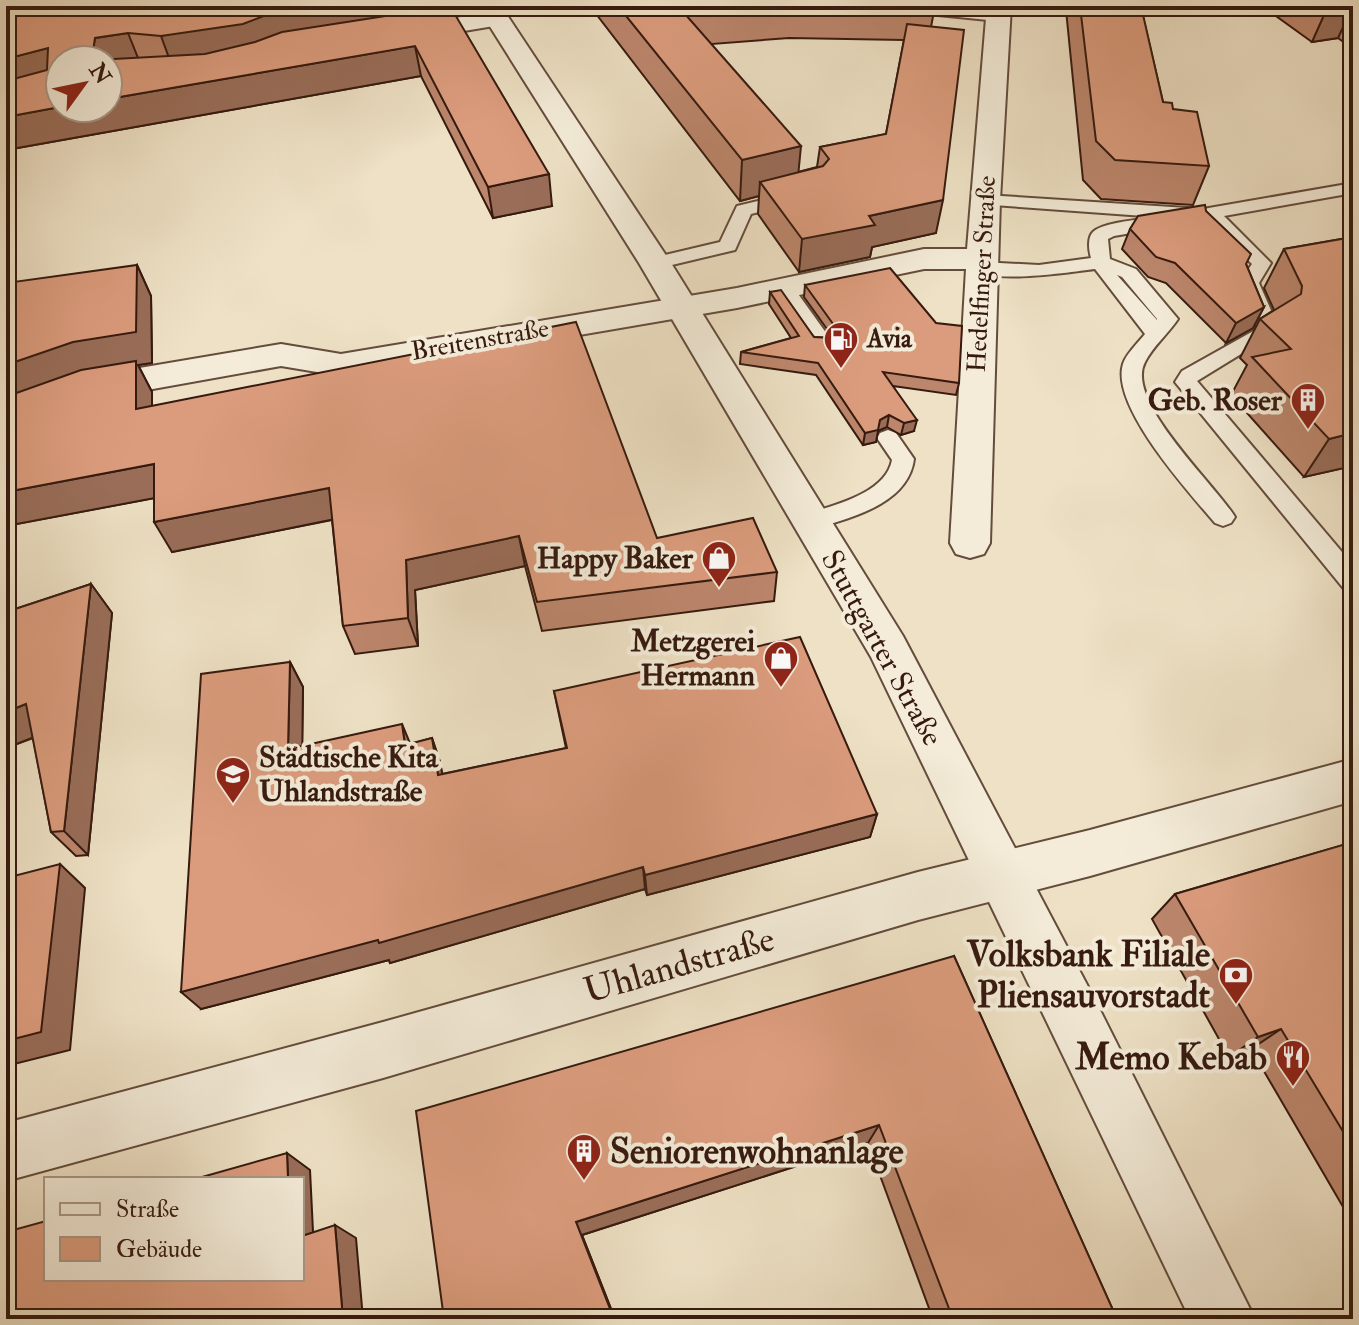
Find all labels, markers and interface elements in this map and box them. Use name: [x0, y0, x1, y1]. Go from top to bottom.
north arrow: [44, 44, 124, 124]
text: N: [82, 57, 117, 90]
street label: Hedelfinger Straße: [961, 175, 1003, 373]
street label: Breitenstraße: [409, 312, 552, 368]
fuel station icon: Avia: [822, 320, 860, 370]
place label: Avia: [866, 323, 913, 355]
building icon: Geb. Roser: [1289, 381, 1327, 431]
place label: Geb. Roser: [1148, 382, 1283, 419]
shop icon: Happy Baker: [700, 539, 738, 589]
place label: Happy Baker: [537, 540, 694, 577]
street label: Stuttgarter Straße: [813, 544, 951, 752]
place label: Metzgerei Hermann: [630, 623, 756, 694]
shop icon: Metzgerei Hermann: [762, 639, 800, 689]
place label: Städtische Kita Uhlandstraße: [259, 739, 440, 810]
school or university icon: Städtische Kita Uhlandstraße: [214, 755, 252, 805]
street label: Uhlandstraße: [579, 916, 779, 1014]
place label: Volksbank Filiale Pliensauvorstadt: [966, 932, 1210, 1018]
bank icon: Volksbank Filiale Pliensauvorstadt: [1217, 956, 1255, 1006]
place label: Memo Kebab: [1074, 1035, 1267, 1080]
restaurant icon: Memo Kebab: [1274, 1038, 1312, 1088]
place label: Seniorenwohnanlage: [610, 1129, 904, 1174]
building icon: Seniorenwohnanlage: [565, 1132, 603, 1182]
legend: [44, 1177, 304, 1281]
text: Straße: [116, 1194, 179, 1225]
text: Gebäude: [116, 1234, 202, 1265]

